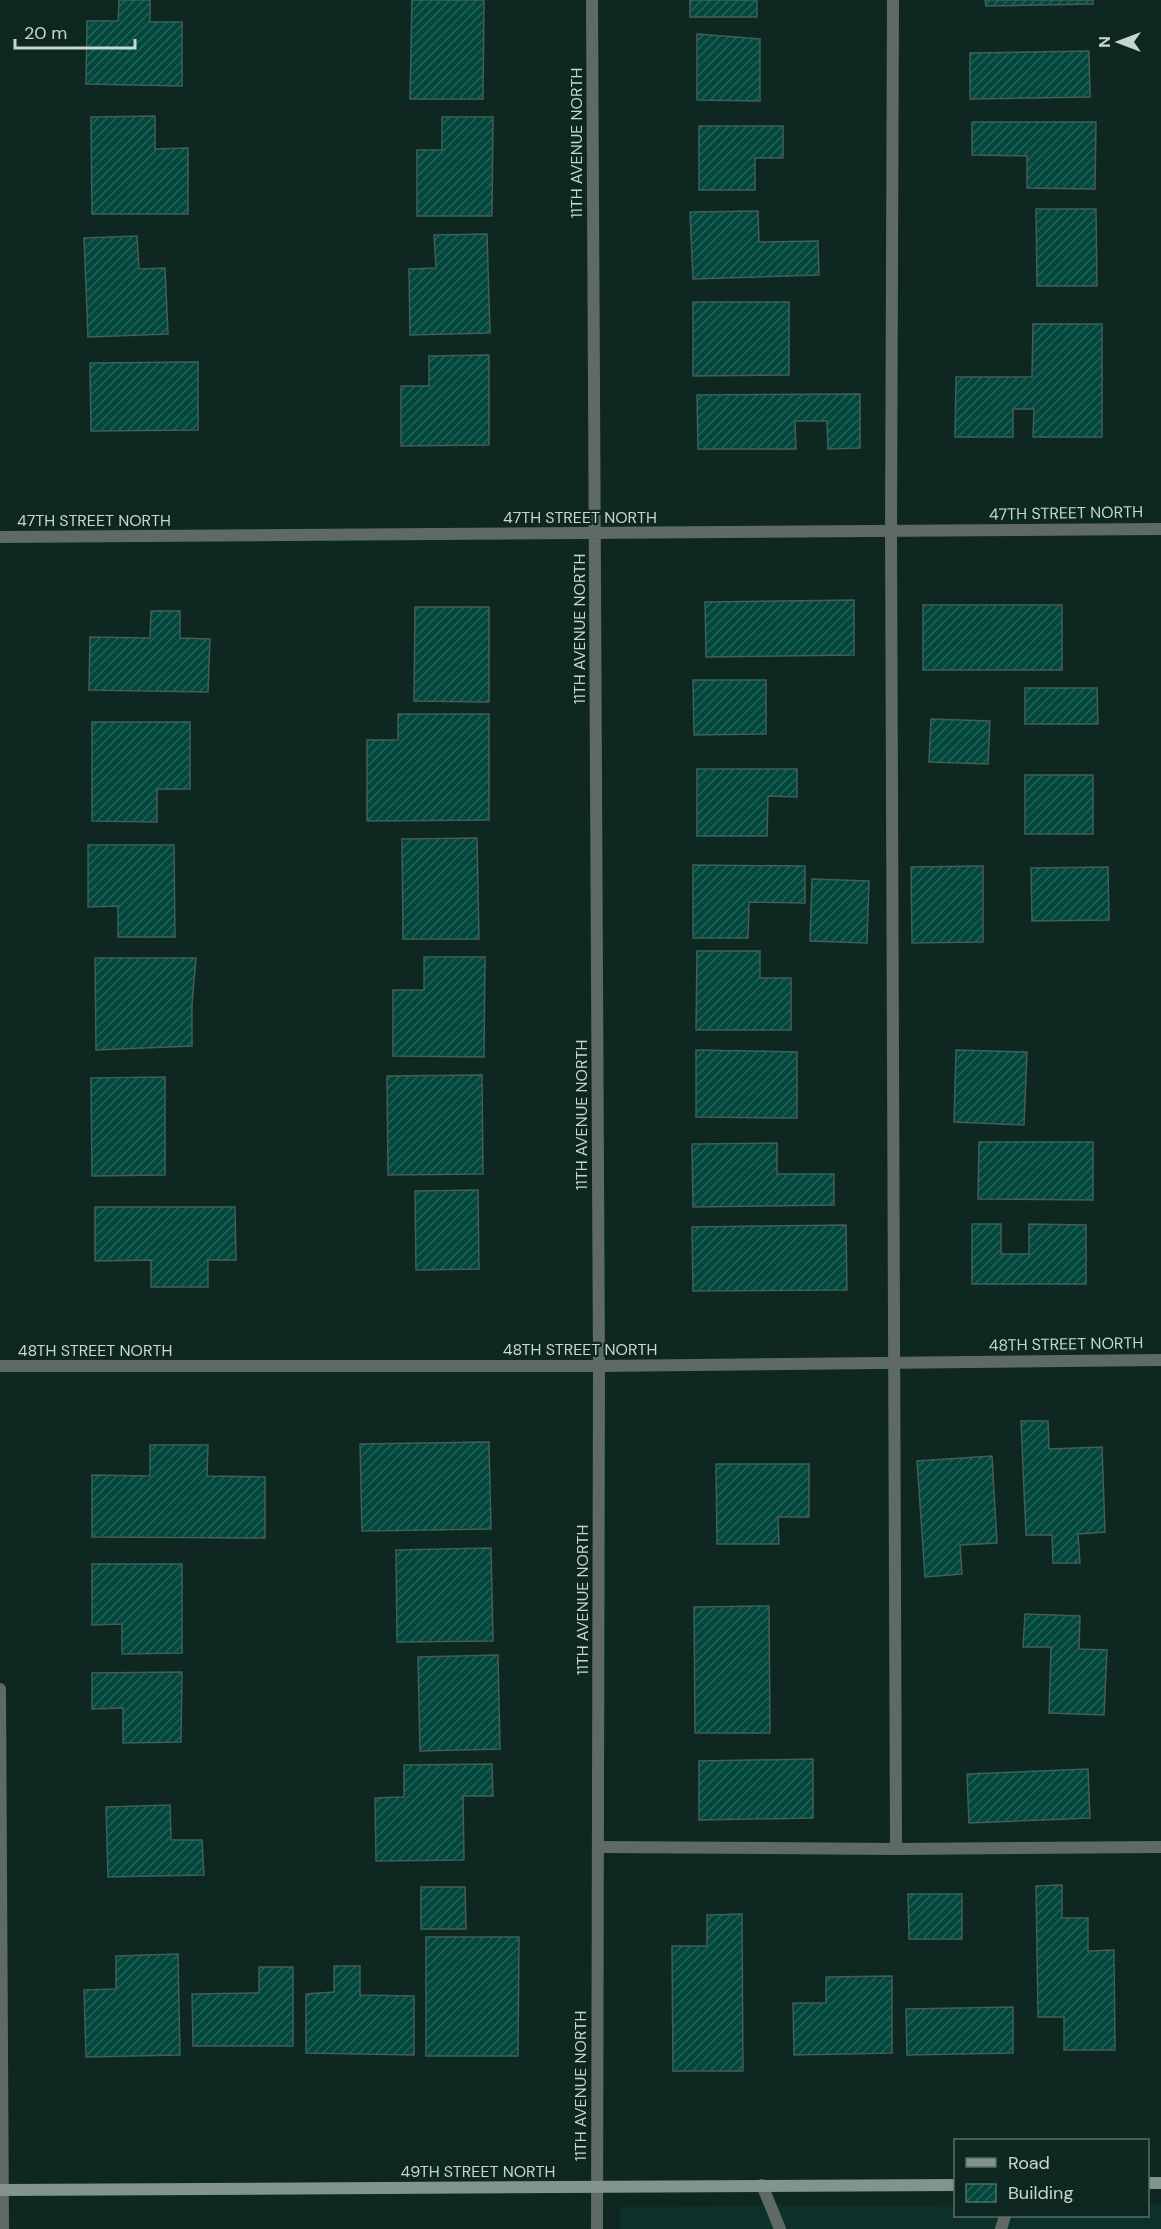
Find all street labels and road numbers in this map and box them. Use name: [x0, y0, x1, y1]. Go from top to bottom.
street label: 11TH AVENUE NORTH: [566, 68, 587, 218]
street label: 47TH STREET NORTH: [989, 501, 1143, 525]
street label: 47TH STREET NORTH: [503, 507, 657, 528]
street label: 47TH STREET NORTH: [17, 510, 171, 531]
street label: 11TH AVENUE NORTH: [569, 554, 590, 704]
street label: 11TH AVENUE NORTH: [571, 1040, 592, 1190]
street label: 48TH STREET NORTH: [989, 1332, 1143, 1356]
street label: 48TH STREET NORTH: [503, 1339, 657, 1360]
street label: 48TH STREET NORTH: [18, 1340, 172, 1361]
street label: 11TH AVENUE NORTH: [572, 1525, 593, 1675]
street label: 11TH AVENUE NORTH: [570, 2011, 591, 2161]
street label: 49TH STREET NORTH: [401, 2161, 555, 2182]

